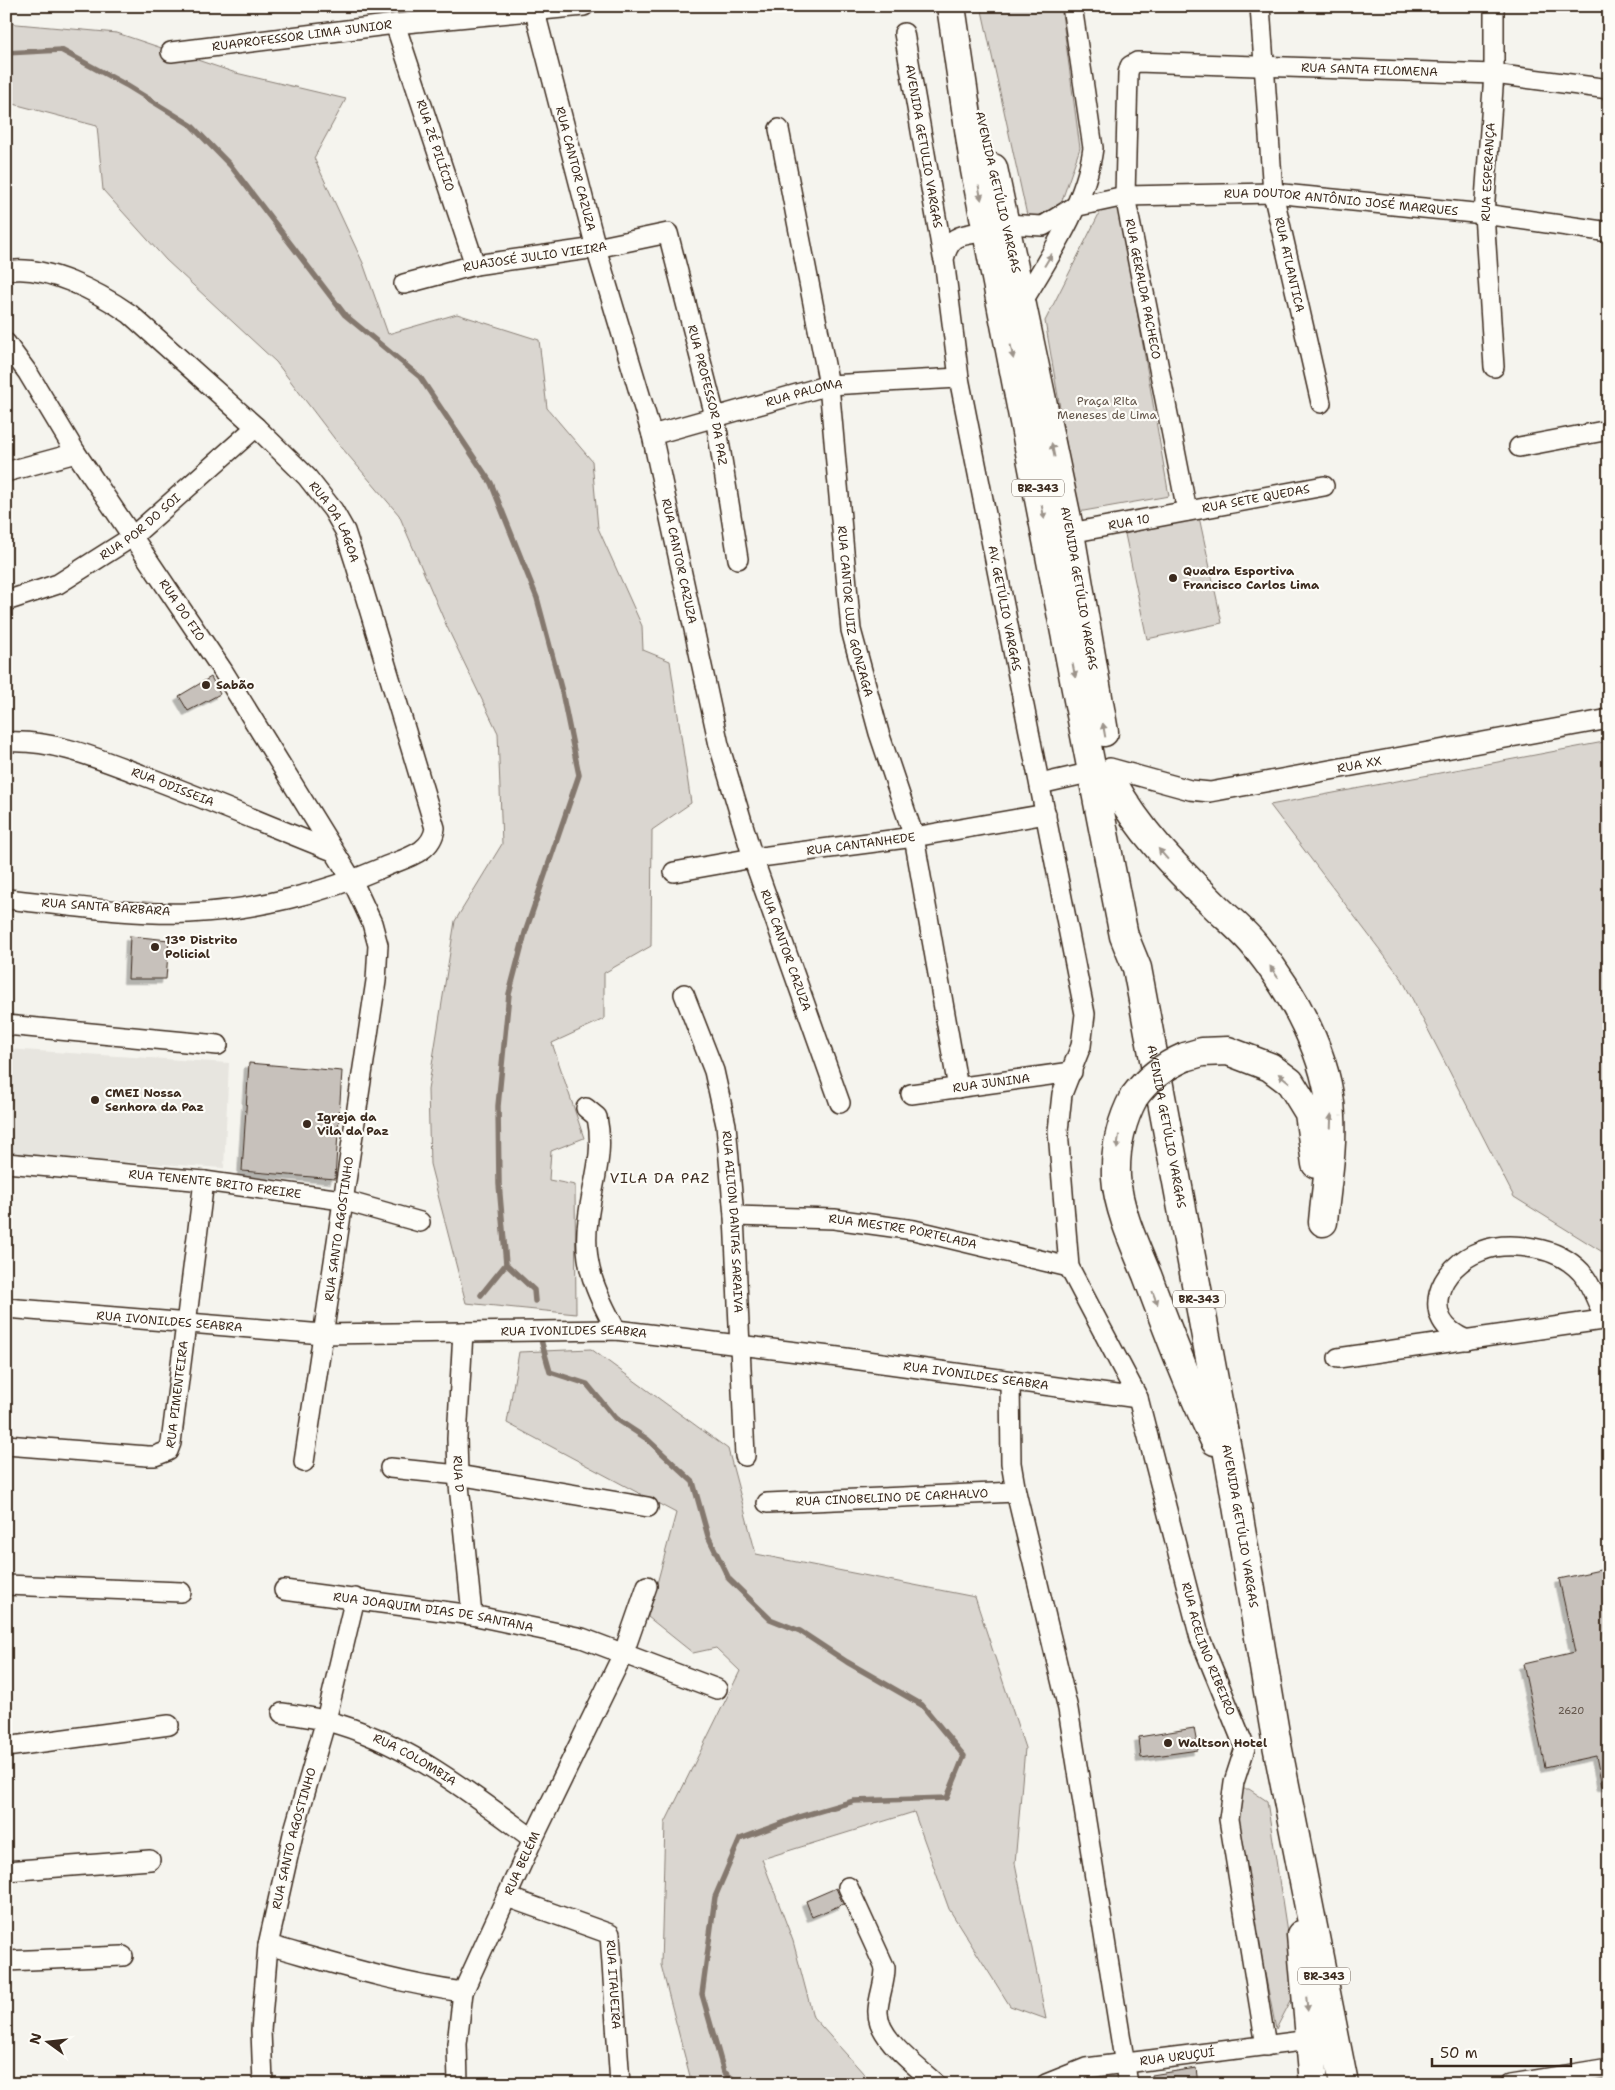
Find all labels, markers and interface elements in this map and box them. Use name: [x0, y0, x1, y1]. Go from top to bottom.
street label: RUAPROFESSOR LIMA JUNIOR: [211, 16, 393, 55]
street label: RUA SANTA FILOMENA: [1301, 60, 1438, 80]
street label: AVENIDA GETULIO VARGAS: [902, 63, 946, 230]
street label: RUA ZÉ PILÍCIO: [413, 97, 458, 194]
street label: RUA CANTOR CAZUZA: [552, 105, 599, 233]
street label: AVENIDA GETÚLIO VARGAS: [972, 109, 1025, 275]
street label: RUA ESPERANÇA: [1477, 122, 1499, 222]
one-way arrow: [976, 185, 984, 201]
street label: RUA DOUTOR ANTÔNIO JOSÉ MARQUES: [1224, 185, 1459, 219]
street label: RUA ATLANTICA: [1271, 216, 1308, 314]
street label: RUA GERALDA PACHECO: [1121, 217, 1165, 361]
street label: RUAJOSÉ JULIO VIEIRA: [461, 238, 609, 276]
one-way arrow: [1043, 253, 1052, 266]
street label: RUA PROFESSOR DA PAZ: [684, 323, 731, 466]
one-way arrow: [1008, 345, 1016, 361]
street label: RUA PALOMA: [764, 376, 843, 411]
park label: Praça Rita Meneses de Lima: [1057, 393, 1158, 423]
one-way arrow: [1049, 442, 1057, 457]
street label: RUA DA LAGOA: [305, 478, 363, 565]
road number: BR-343: [1012, 479, 1064, 496]
street label: RUA SETE QUEDAS: [1201, 481, 1311, 516]
street label: RUA POR DO SOI: [97, 490, 184, 564]
street label: RUA CANTOR CAZUZA: [658, 497, 701, 626]
one-way arrow: [1039, 504, 1047, 520]
street label: AVENIDA GETÚLIO VARGAS: [1057, 505, 1101, 672]
street label: RUA 10: [1107, 510, 1151, 534]
street label: RUA CANTOR LUIZ GONZAGA: [834, 525, 877, 699]
street label: AV. GETÚLIO VARGAS: [984, 544, 1025, 673]
place label: Quadra Esportiva Francisco Carlos Lima: [1183, 563, 1320, 593]
marker: Quadra Esportiva Francisco Carlos Lima: [1167, 572, 1179, 584]
street label: RUA DO FIO: [155, 576, 208, 644]
one-way arrow: [1070, 664, 1078, 680]
place label: Sabão: [216, 677, 255, 693]
marker: Sabão: [200, 679, 212, 691]
one-way arrow: [1099, 722, 1107, 738]
street label: RUA XX: [1336, 753, 1383, 777]
street label: RUA ODISSEIA: [129, 764, 217, 810]
street label: RUA CANTANHEDE: [805, 829, 916, 859]
one-way arrow: [1157, 847, 1168, 860]
street label: RUA CANTOR CAZUZA: [757, 887, 815, 1014]
street label: RUA SANTA BARBARA: [41, 895, 171, 920]
place label: 13° Distrito Policial: [165, 932, 238, 962]
marker: 13° Distrito Policial: [149, 941, 161, 953]
one-way arrow: [1269, 965, 1278, 979]
street label: AVENIDA GETÚLIO VARGAS: [1144, 1044, 1190, 1210]
street label: RUA JUNINA: [952, 1070, 1031, 1096]
one-way arrow: [1277, 1073, 1291, 1083]
place label: CMEI Nossa Senhora da Paz: [105, 1085, 204, 1115]
marker: CMEI Nossa Senhora da Paz: [89, 1094, 101, 1106]
place label: Igreja da Vila da Paz: [317, 1109, 389, 1139]
one-way arrow: [1327, 1113, 1335, 1129]
marker: Igreja da Vila da Paz: [301, 1118, 313, 1130]
street label: RUA AILTON DANTAS SARAIVA: [719, 1130, 746, 1314]
one-way arrow: [1114, 1135, 1122, 1151]
street label: RUA SANTO AGOSTINHO: [321, 1156, 357, 1302]
street label: RUA TENENTE BRITO FREIRE: [128, 1166, 302, 1202]
district label: VILA DA PAZ: [610, 1169, 710, 1187]
street label: RUA MESTRE PORTELADA: [828, 1211, 979, 1253]
road number: BR-343: [1173, 1290, 1225, 1308]
one-way arrow: [1152, 1291, 1160, 1305]
street label: RUA IVONILDES SEABRA: [96, 1307, 243, 1335]
street label: RUA IVONILDES SEABRA: [501, 1322, 648, 1342]
street label: RUA PIMENTEIRA: [162, 1339, 192, 1451]
street label: RUA IVONILDES SEABRA: [902, 1358, 1050, 1394]
street label: AVENIDA GETÚLIO VARGAS: [1218, 1443, 1262, 1609]
street label: RUA D: [449, 1455, 468, 1493]
street label: RUA CINOBELINO DE CARHALVO: [795, 1485, 988, 1510]
street label: RUA ACELINO RIBEIRO: [1178, 1580, 1239, 1718]
street label: RUA JOAQUIM DIAS DE SANTANA: [332, 1589, 535, 1636]
house number: 2620: [1558, 1704, 1584, 1717]
street label: RUA COLOMBIA: [371, 1730, 460, 1790]
place label: Waltson Hotel: [1178, 1735, 1267, 1751]
marker: Waltson Hotel: [1162, 1737, 1174, 1749]
street label: RUA SANTO AGOSTINHO: [268, 1766, 320, 1911]
street label: RUA BELÉM: [500, 1828, 544, 1898]
street label: RUA ITAUEIRA: [602, 1939, 624, 2030]
road number: BR-343: [1298, 1968, 1350, 1984]
one-way arrow: [1303, 1997, 1311, 2013]
north arrow: [22, 2018, 72, 2068]
text: N: [25, 2031, 46, 2046]
scale bar: [1432, 2035, 1571, 2067]
text: 50 m: [1440, 2043, 1478, 2063]
street label: RUA URUÇUÍ: [1139, 2044, 1216, 2069]

